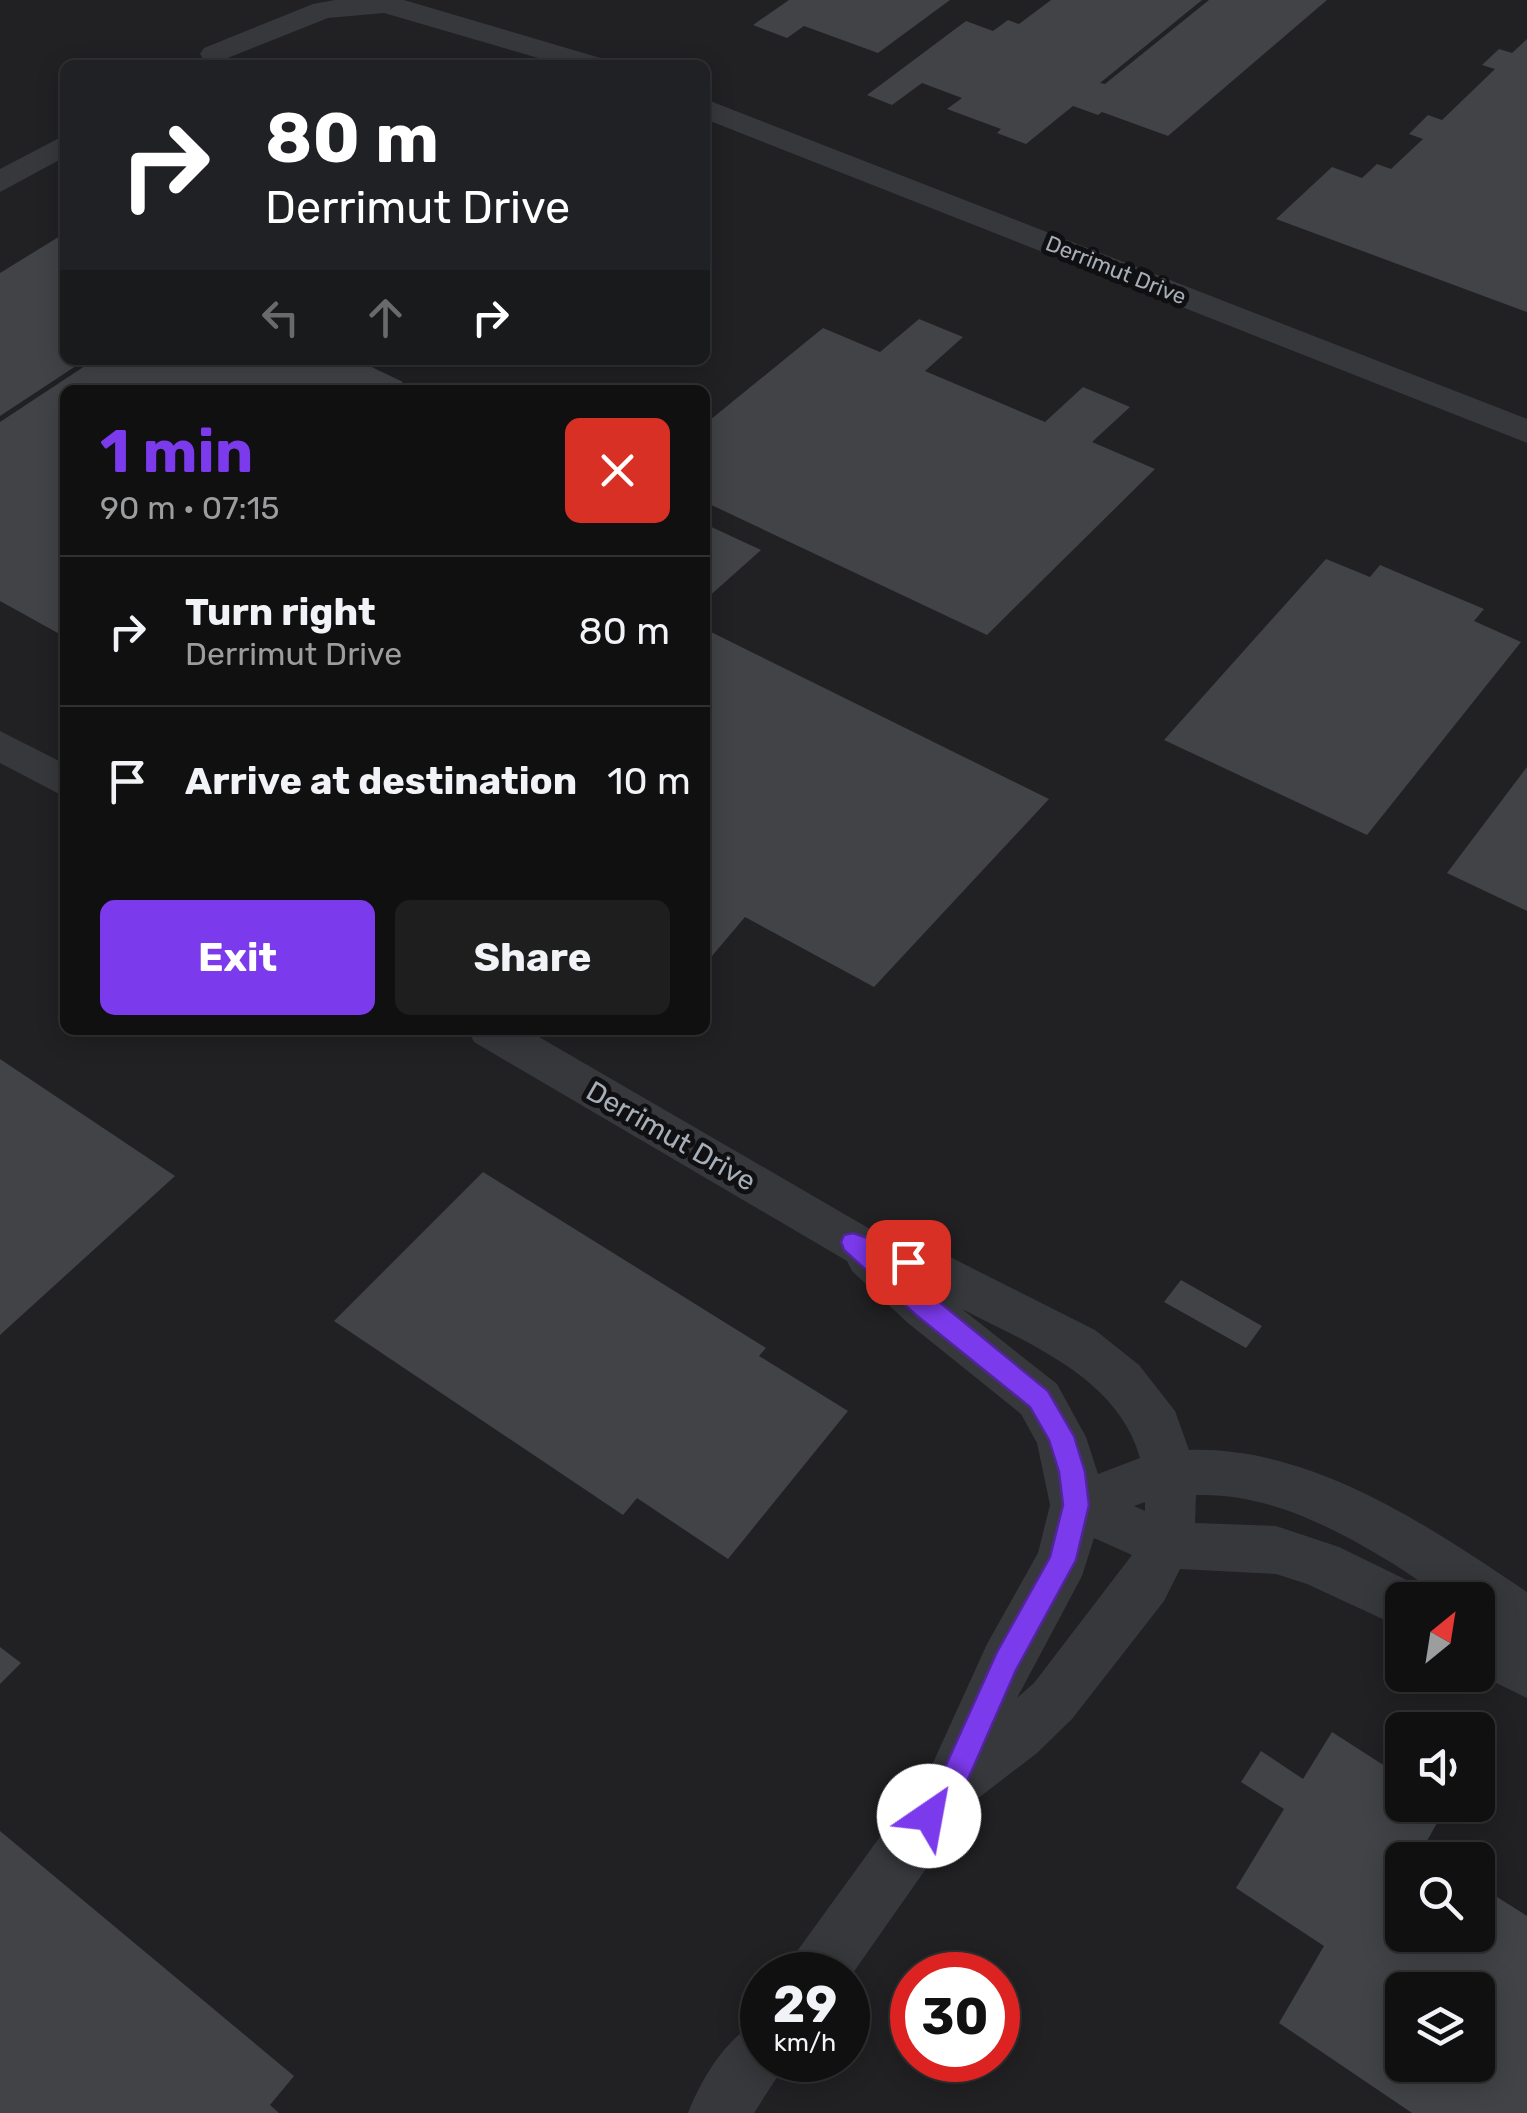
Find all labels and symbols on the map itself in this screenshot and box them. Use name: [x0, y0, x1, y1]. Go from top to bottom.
street label: Derrimut Drive: [1042, 230, 1190, 310]
street label: Derrimut Drive: [580, 1074, 762, 1198]
pin: [866, 1220, 951, 1305]
north arrow: [1385, 1582, 1495, 1692]
position arrow: [877, 1764, 981, 1868]
speed limit sign: 30: [890, 1952, 1020, 2082]

